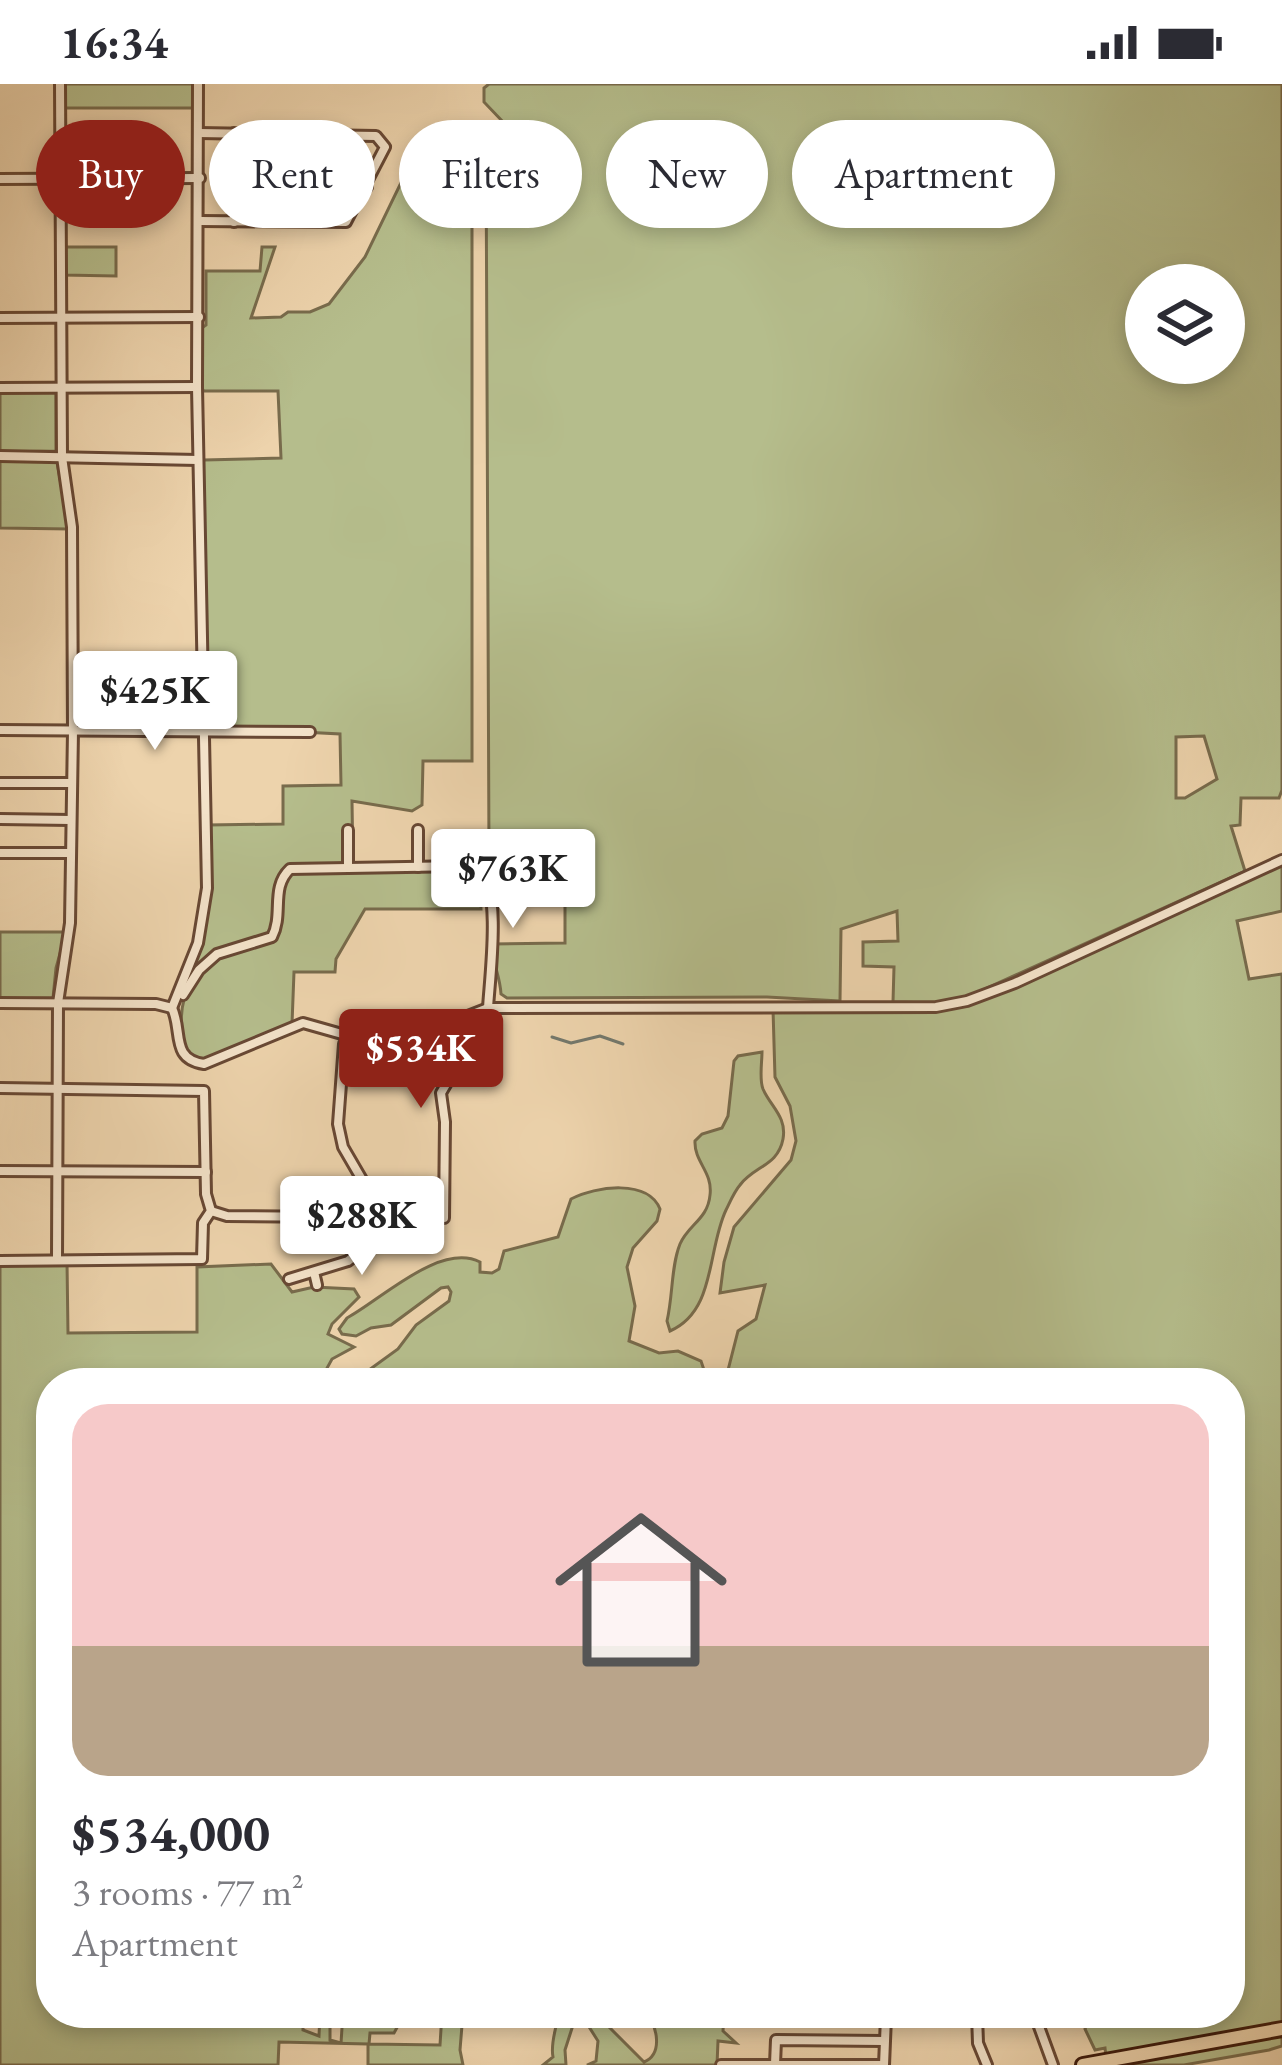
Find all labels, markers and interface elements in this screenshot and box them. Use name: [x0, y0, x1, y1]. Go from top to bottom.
text: 16:34: [60, 13, 168, 71]
chip: Buy: [36, 120, 185, 228]
chip: Rent: [209, 120, 375, 228]
chip: Filters: [399, 120, 582, 228]
chip: New: [606, 120, 768, 228]
chip: Apartment: [792, 120, 1055, 228]
map controls: [1125, 264, 1245, 384]
button: layers: [1125, 264, 1245, 384]
pin: $425K: [71, 651, 239, 753]
text: $425K: [100, 664, 210, 715]
pin: $763K: [429, 829, 597, 931]
text: $763K: [458, 842, 568, 893]
pin: $534K: [337, 1009, 505, 1111]
text: $534K: [366, 1022, 476, 1073]
pin: $288K: [278, 1176, 446, 1278]
text: $288K: [307, 1189, 417, 1240]
icon: home: [533, 1482, 749, 1698]
text: $534,000: [72, 1800, 270, 1866]
text: 3 rooms · 77 m²: [72, 1866, 304, 1917]
text: Apartment: [72, 1917, 238, 1968]

